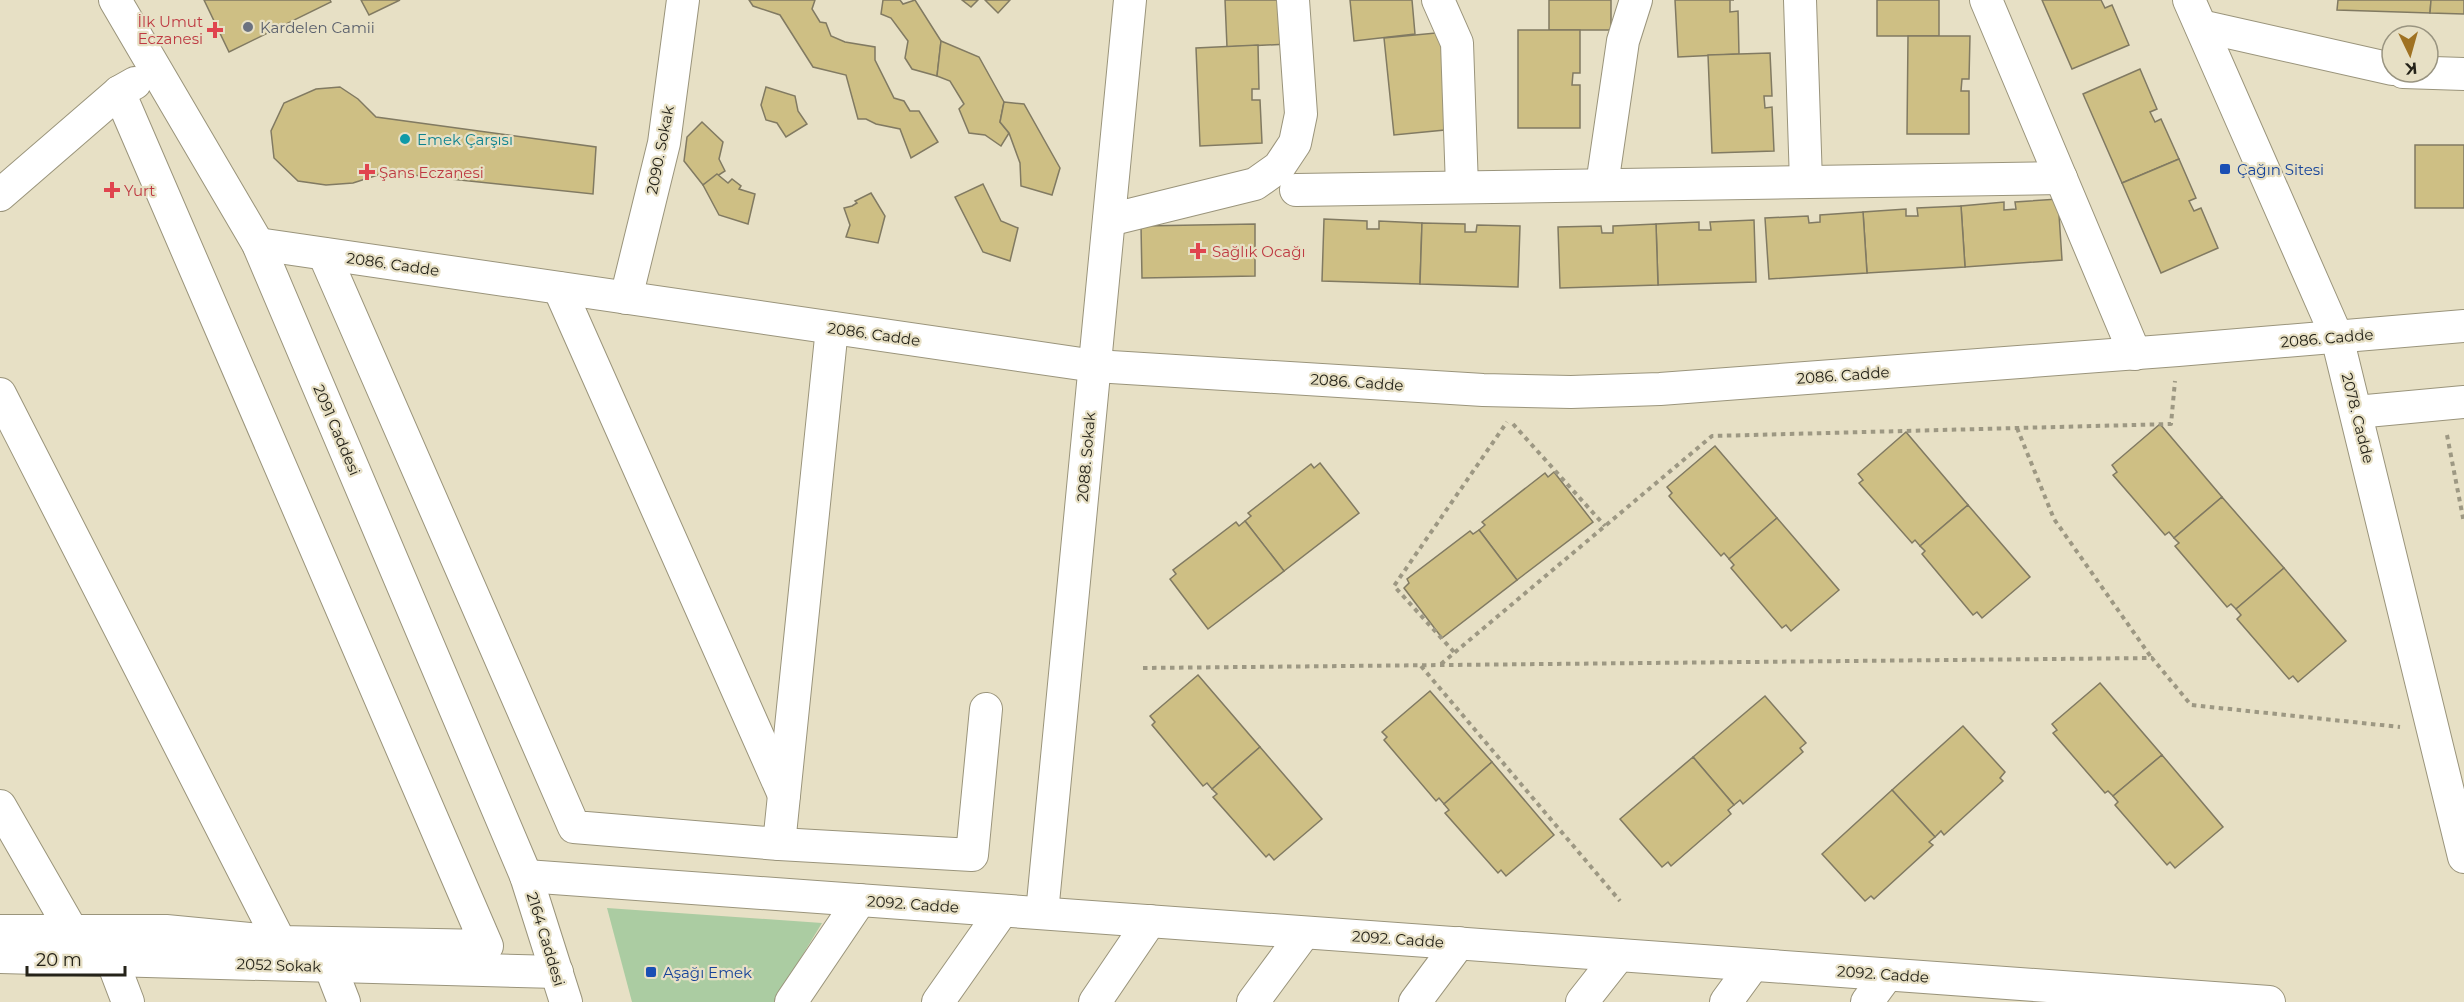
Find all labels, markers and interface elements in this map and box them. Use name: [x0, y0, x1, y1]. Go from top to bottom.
place label: İlk Umut Eczanesi: [138, 12, 203, 48]
place label: Kardelen Camii: [260, 18, 375, 37]
marker: Kardelen Camii: [241, 20, 255, 34]
marker: İlk Umut Eczanesi: [208, 23, 222, 37]
north arrow: [2380, 24, 2440, 84]
text: K: [2403, 58, 2418, 79]
street label: 2090. Sokak: [642, 104, 678, 196]
place label: Emek Çarşısı: [417, 130, 513, 149]
marker: Emek Çarşısı: [398, 132, 412, 146]
place label: Çağın Sitesi: [2237, 160, 2324, 179]
marker: Çağın Sitesi: [2218, 162, 2232, 176]
place label: Şans Eczanesi: [379, 163, 484, 182]
marker: Şans Eczanesi: [360, 165, 374, 179]
place label: Yurt: [124, 181, 155, 200]
marker: Yurt: [105, 183, 119, 197]
marker: Sağlık Ocağı: [1189, 242, 1207, 260]
place label: Sağlık Ocağı: [1212, 242, 1306, 261]
street label: 2086. Cadde: [346, 248, 440, 280]
street label: 2086. Cadde: [827, 318, 921, 350]
street label: 2086. Cadde: [2280, 324, 2374, 352]
street label: 2086. Cadde: [1796, 362, 1890, 388]
street label: 2086. Cadde: [1310, 369, 1404, 395]
street label: 2078. Cadde: [2338, 371, 2378, 465]
street label: 2091 Caddesi: [309, 382, 365, 478]
street label: 2088. Sokak: [1073, 411, 1099, 503]
street label: 2164 Caddesi: [523, 890, 569, 988]
street label: 2092. Cadde: [866, 891, 960, 917]
street label: 2092. Cadde: [1351, 926, 1445, 952]
scale bar: [27, 939, 124, 977]
text: 20 m: [36, 949, 82, 971]
street label: 2052 Sokak: [236, 954, 322, 976]
street label: 2092. Cadde: [1836, 961, 1930, 987]
place label: Aşağı Emek: [663, 963, 752, 982]
marker: Aşağı Emek: [644, 965, 658, 979]

